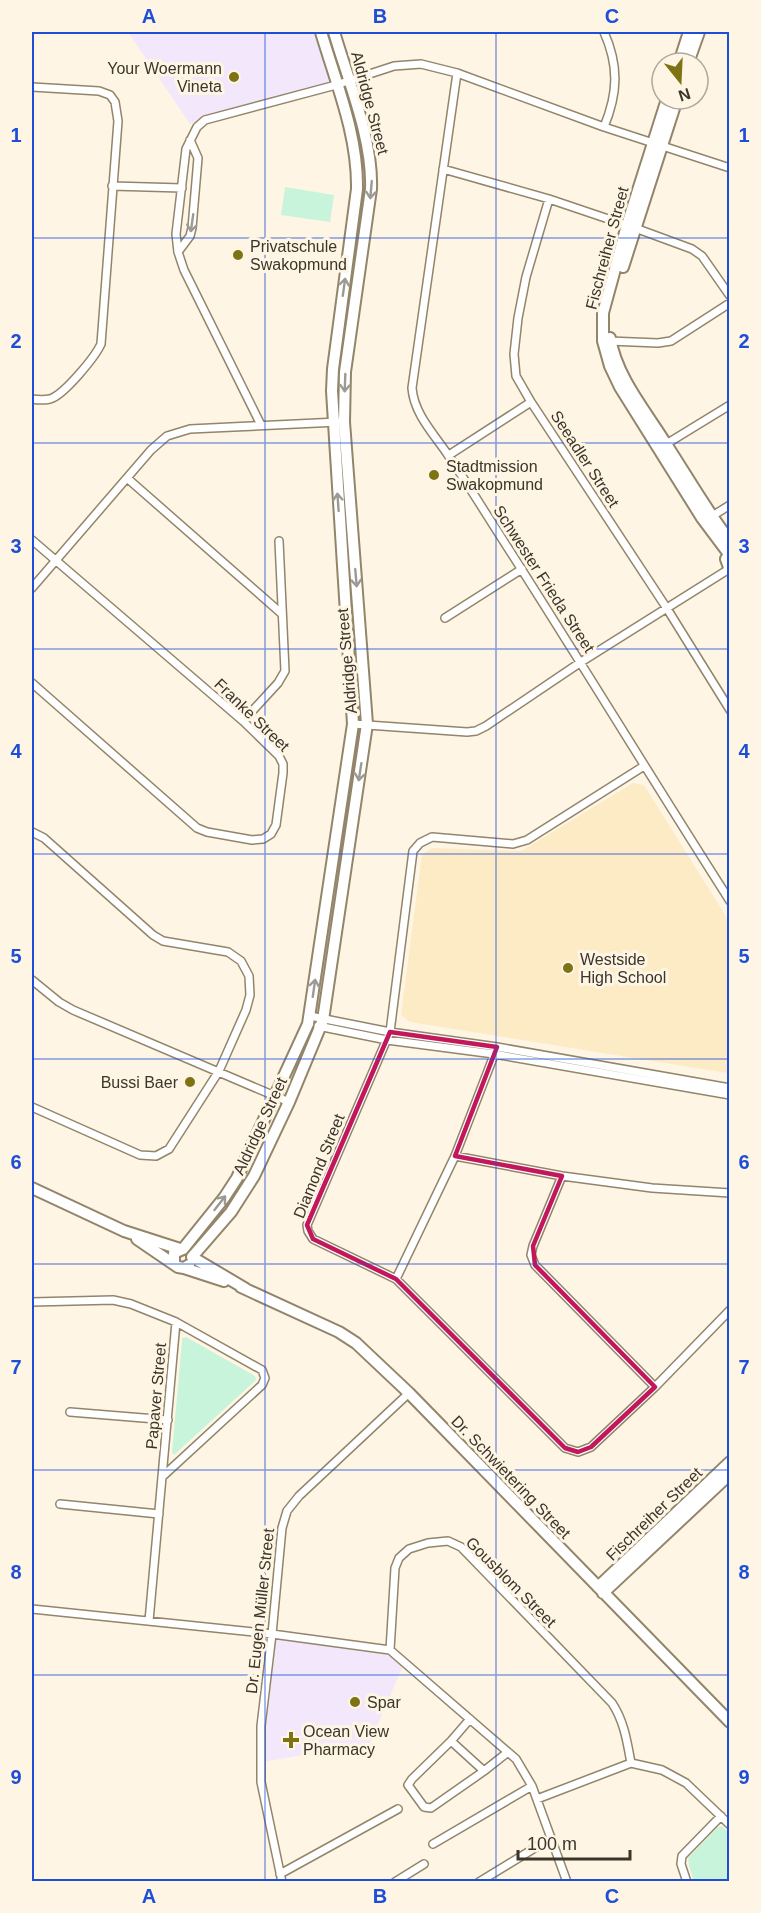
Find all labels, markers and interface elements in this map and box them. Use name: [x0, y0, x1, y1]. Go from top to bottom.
text: A: [142, 5, 156, 27]
text: B: [373, 5, 387, 27]
text: C: [605, 5, 619, 27]
street label: Aldridge Street: [348, 50, 392, 157]
north arrow: [650, 51, 710, 111]
place label: Your Woermann Vineta: [107, 60, 222, 95]
marker: Your Woermann Vineta: [227, 70, 241, 84]
text: N: [676, 85, 693, 105]
text: 1: [10, 124, 22, 146]
text: 1: [738, 124, 750, 146]
one-way arrow: [365, 179, 376, 199]
street label: Fischreiher Street: [582, 184, 632, 311]
one-way arrow: [186, 213, 197, 232]
place label: Privatschule Swakopmund: [250, 238, 347, 273]
marker: Privatschule Swakopmund: [231, 248, 245, 262]
one-way arrow: [338, 278, 349, 298]
text: 2: [10, 330, 22, 352]
text: 2: [738, 330, 750, 352]
one-way arrow: [339, 373, 351, 393]
street label: Seeadler Street: [548, 408, 623, 511]
place label: Stadtmission Swakopmund: [446, 458, 543, 493]
marker: Stadtmission Swakopmund: [427, 468, 441, 482]
one-way arrow: [333, 493, 344, 513]
street label: Schwester Frieda Street: [490, 502, 598, 656]
text: 3: [10, 535, 22, 557]
text: 3: [738, 535, 750, 557]
one-way arrow: [351, 567, 362, 587]
street label: Aldridge Street: [334, 607, 360, 714]
street label: Franke Street: [211, 675, 293, 755]
text: 4: [10, 740, 22, 762]
text: 4: [738, 740, 750, 762]
one-way arrow: [355, 761, 366, 781]
text: 5: [10, 945, 22, 967]
text: 5: [738, 945, 750, 967]
place label: Westside High School: [580, 951, 666, 986]
marker: Westside High School: [561, 961, 575, 975]
one-way arrow: [309, 979, 320, 998]
place label: Bussi Baer: [101, 1074, 179, 1091]
street label: Aldridge Street: [230, 1074, 290, 1178]
marker: Bussi Baer: [183, 1075, 197, 1089]
street label: Diamond Street: [290, 1111, 348, 1221]
text: 6: [10, 1151, 22, 1173]
text: 6: [738, 1151, 750, 1173]
one-way arrow: [213, 1196, 226, 1212]
street label: Papaver Street: [143, 1342, 169, 1450]
text: 7: [10, 1356, 22, 1378]
text: 7: [738, 1356, 750, 1378]
street label: Dr. Schwietering Street: [448, 1412, 574, 1542]
street label: Fischreiher Street: [603, 1464, 706, 1564]
street label: Dr. Eugen Müller Street: [243, 1527, 277, 1695]
street label: Gousblom Street: [463, 1534, 560, 1631]
text: 8: [10, 1561, 22, 1583]
text: 8: [738, 1561, 750, 1583]
place label: Spar: [367, 1694, 401, 1711]
marker: Spar: [348, 1695, 362, 1709]
place label: Ocean View Pharmacy: [303, 1723, 389, 1758]
marker: Ocean View Pharmacy: [284, 1733, 298, 1747]
text: 9: [10, 1766, 22, 1788]
text: 9: [738, 1766, 750, 1788]
scale bar: [518, 1823, 630, 1861]
text: 100 m: [527, 1834, 577, 1854]
text: A: [142, 1885, 156, 1907]
text: B: [373, 1885, 387, 1907]
text: C: [605, 1885, 619, 1907]

